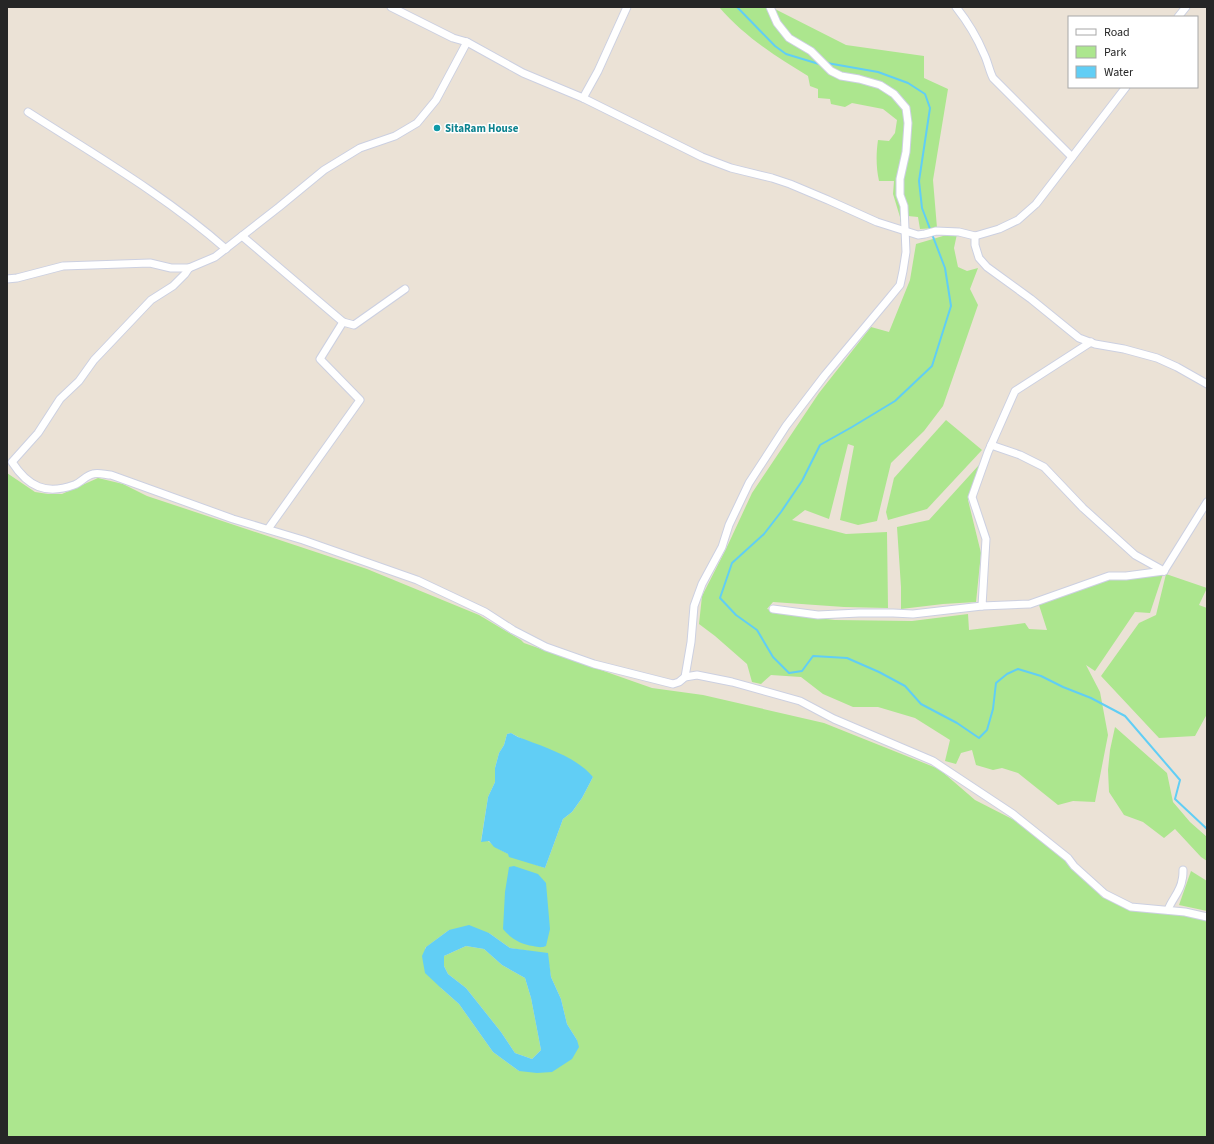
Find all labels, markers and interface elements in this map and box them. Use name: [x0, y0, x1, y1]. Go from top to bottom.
legend: [1068, 16, 1198, 88]
text: Road: [1104, 24, 1130, 41]
text: Park: [1104, 44, 1126, 61]
text: Water: [1104, 64, 1134, 81]
place label: SitaRam House: [445, 121, 519, 136]
marker: SitaRam House: [432, 123, 442, 133]

